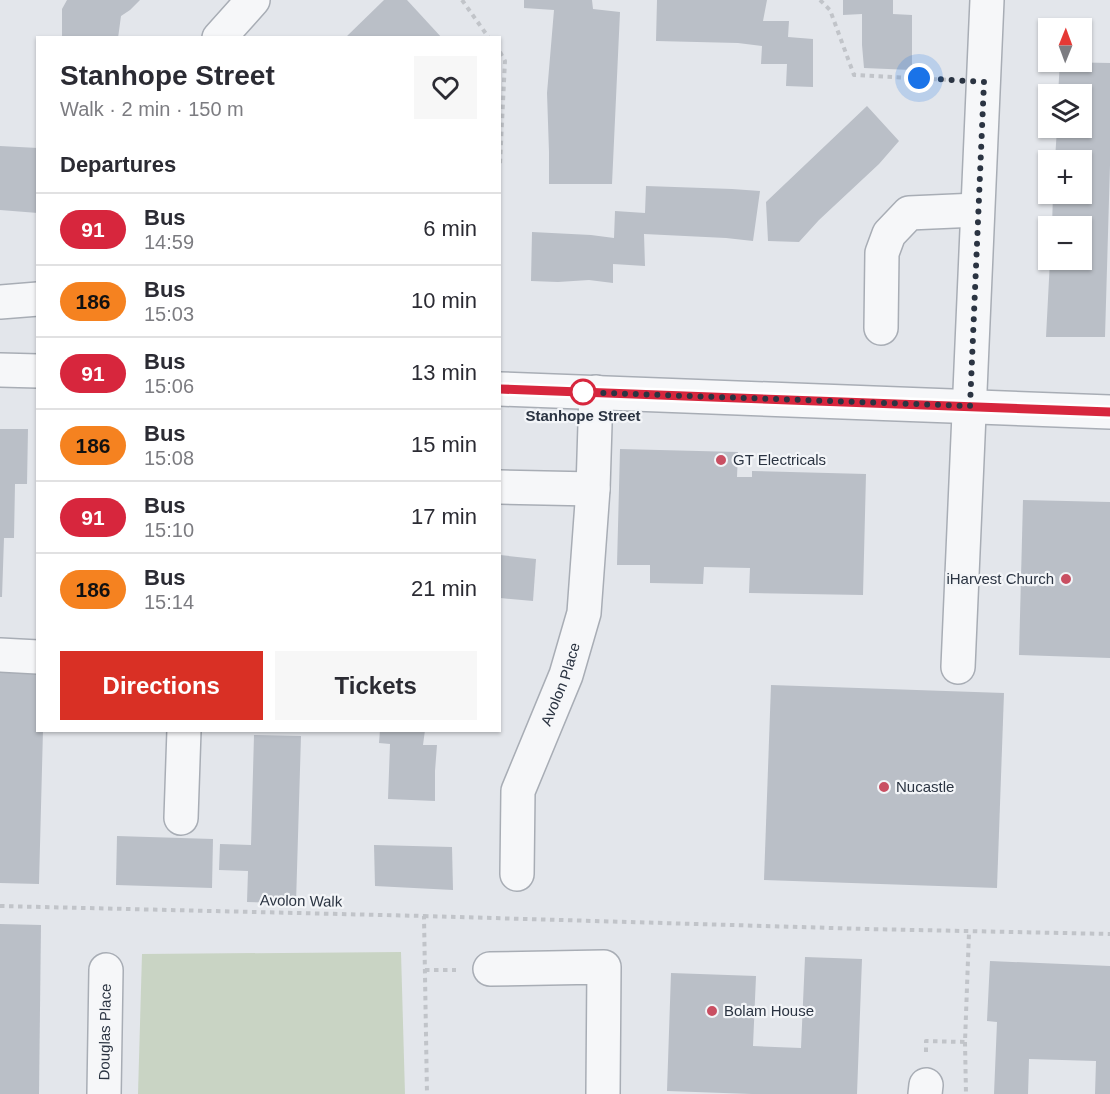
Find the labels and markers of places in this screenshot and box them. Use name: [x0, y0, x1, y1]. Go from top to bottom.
marker: Stanhope Street: [570, 379, 596, 405]
place label: Stanhope Street: [525, 407, 641, 424]
place label: GT Electricals: [733, 451, 826, 468]
marker: GT Electricals: [714, 453, 728, 467]
place label: iHarvest Church: [946, 570, 1054, 587]
marker: iHarvest Church: [1059, 572, 1073, 586]
place label: Nucastle: [896, 778, 954, 795]
marker: Nucastle: [877, 780, 891, 794]
place label: Bolam House: [724, 1002, 814, 1019]
marker: Bolam House: [705, 1004, 719, 1018]

